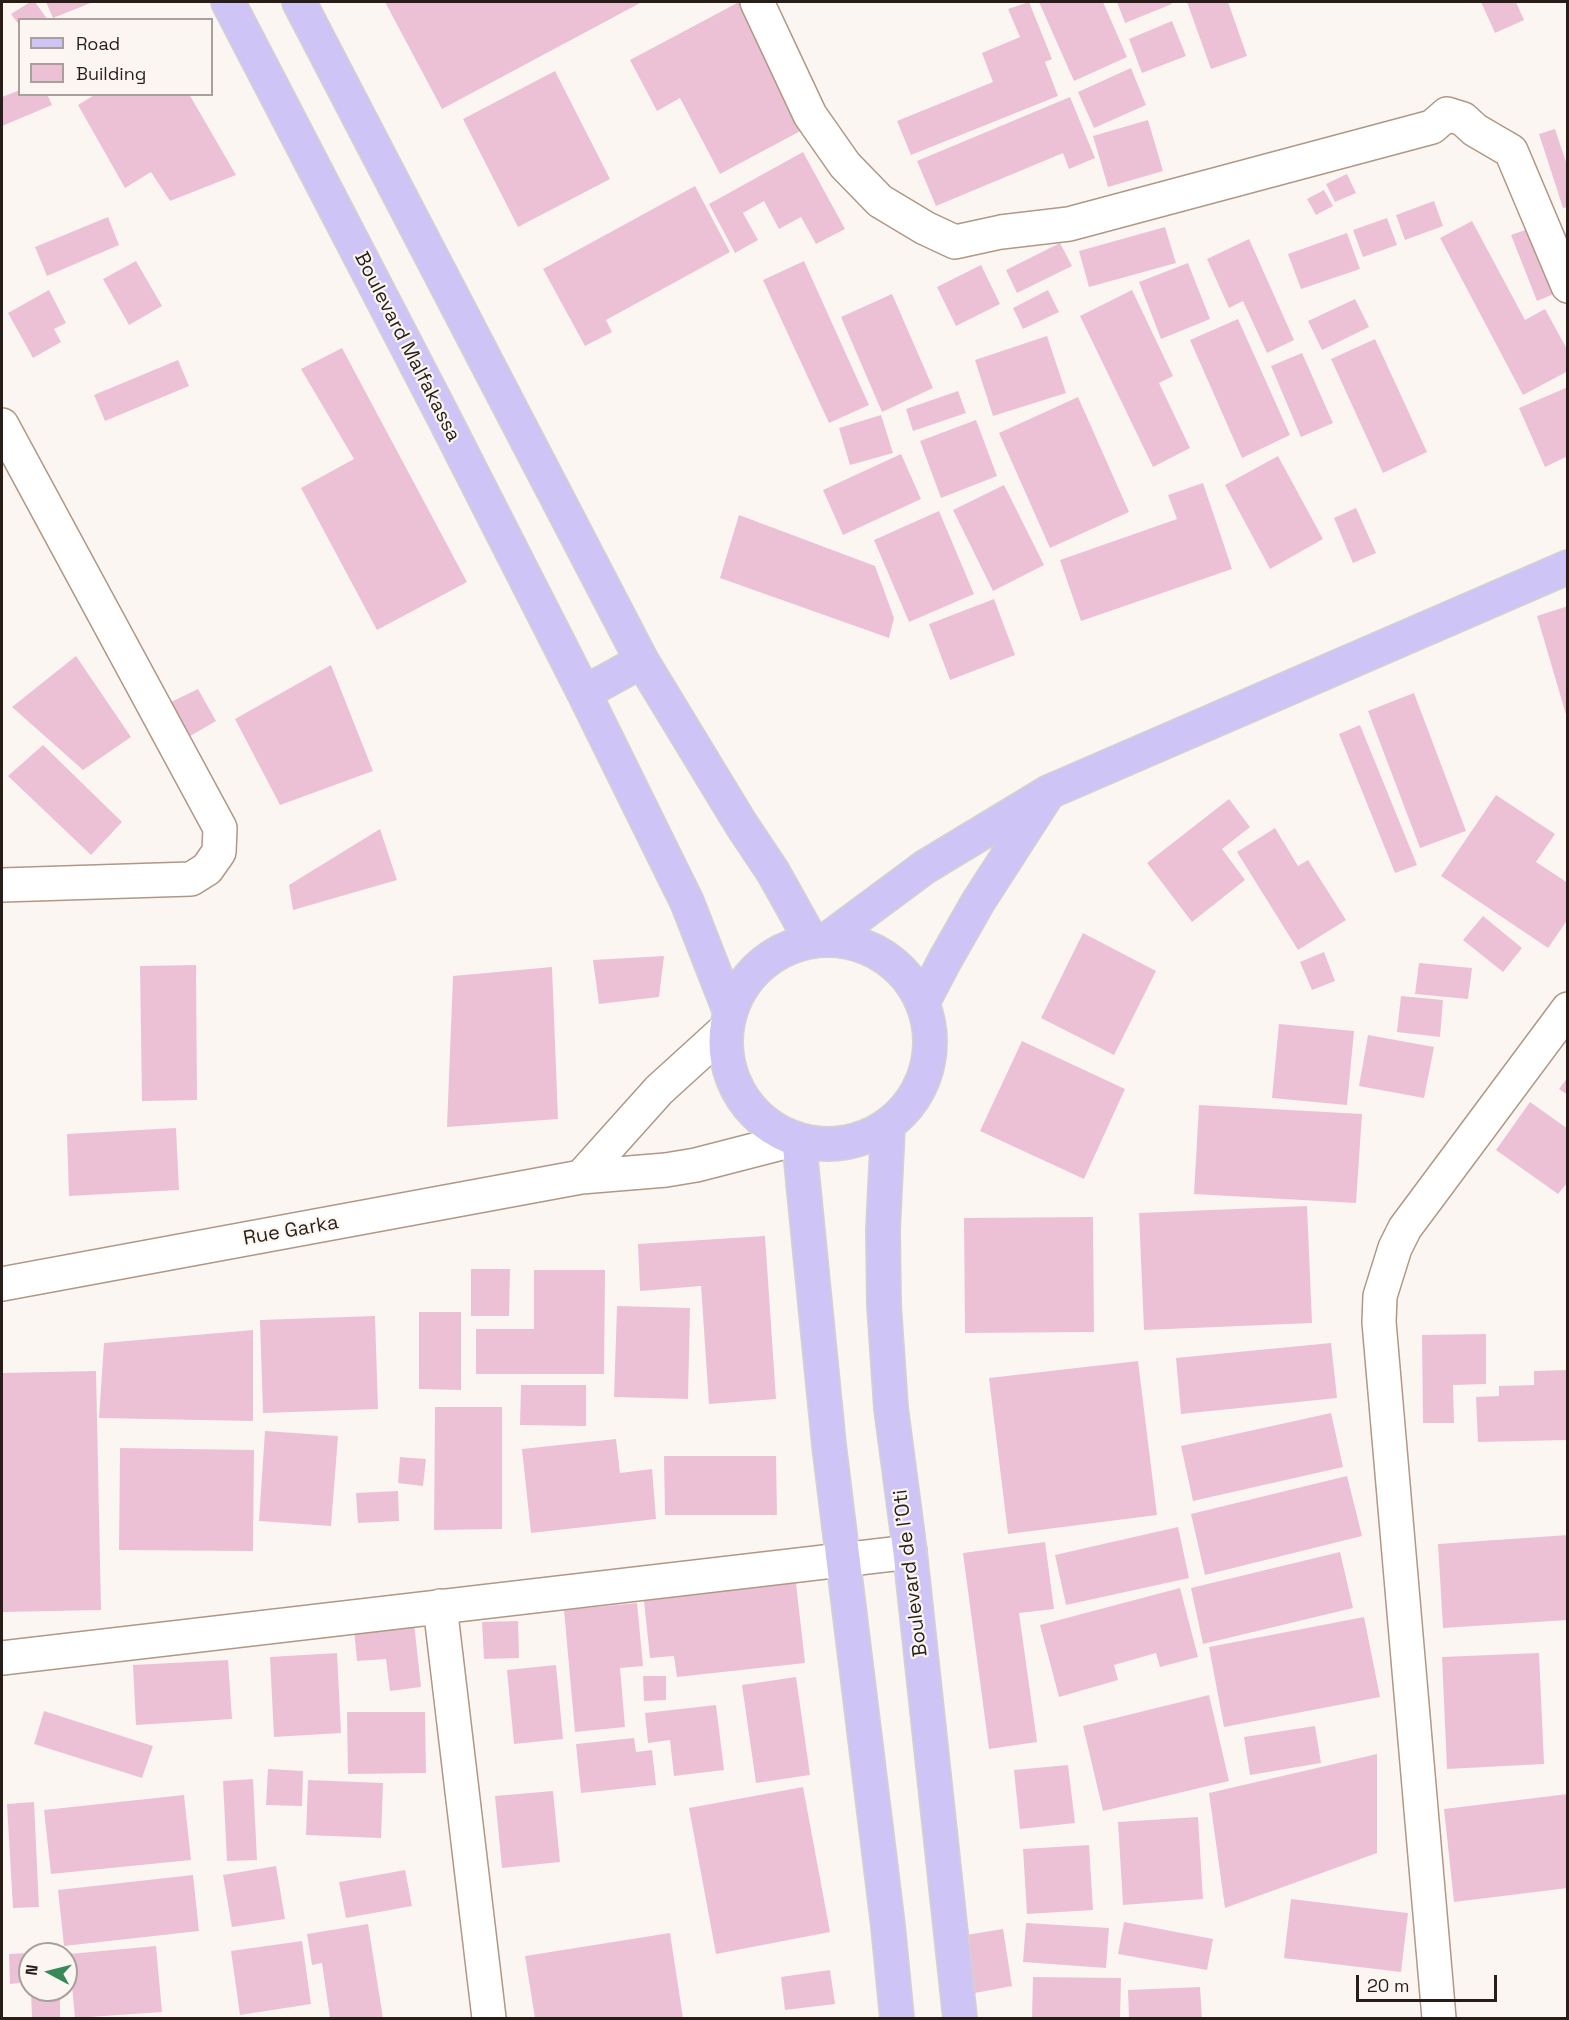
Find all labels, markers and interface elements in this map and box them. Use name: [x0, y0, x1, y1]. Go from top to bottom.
legend: [18, 18, 213, 96]
text: Road: [76, 32, 120, 55]
text: Building: [76, 62, 146, 85]
street label: Boulevard Malfakassa: [349, 248, 465, 446]
street label: Rue Garka: [242, 1211, 340, 1251]
street label: Boulevard de l'Oti: [889, 1488, 933, 1658]
north arrow: [18, 1942, 78, 2002]
text: N: [21, 1963, 43, 1977]
scale bar: [1359, 1963, 1500, 2001]
text: 20 m: [1367, 1974, 1410, 1997]

